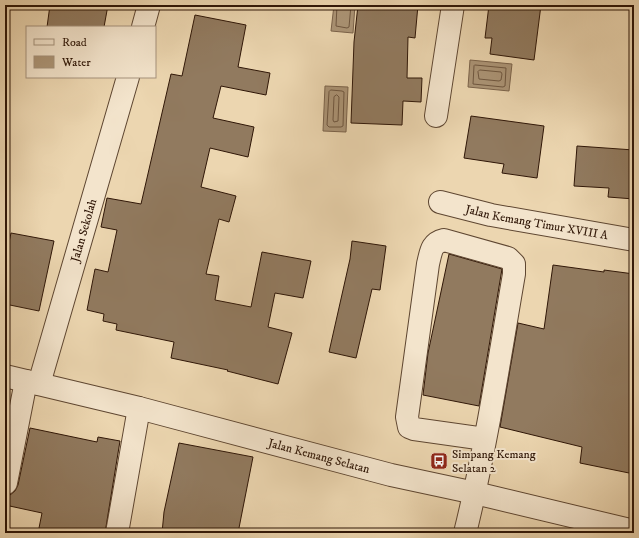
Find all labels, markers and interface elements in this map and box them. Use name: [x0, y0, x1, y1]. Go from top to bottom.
legend: [26, 26, 156, 78]
text: Road: [62, 35, 87, 50]
text: Water: [61, 55, 91, 70]
street label: Jalan Sekolah: [67, 196, 100, 265]
street label: Jalan Kemang Timur XVIII A: [463, 201, 610, 243]
street label: Jalan Kemang Selatan: [266, 435, 372, 477]
place label: Simpang Kemang Selatan 2: [452, 447, 536, 476]
bus stop icon: Simpang Kemang Selatan 2: [429, 451, 449, 471]

